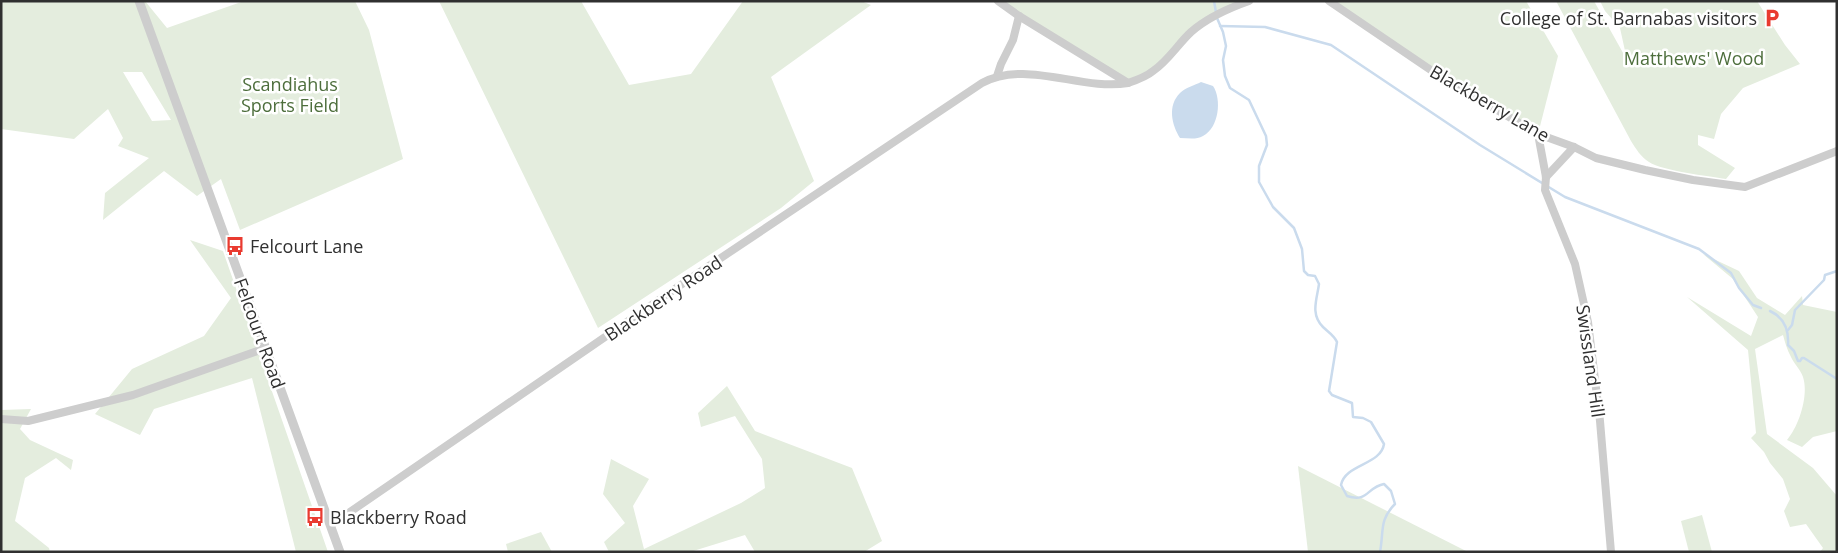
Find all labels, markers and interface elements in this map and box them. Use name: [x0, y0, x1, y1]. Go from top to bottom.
place label: College of St. Barnabas visitors: [1500, 6, 1757, 30]
parking icon: College of St. Barnabas visitors: [1761, 7, 1783, 29]
park label: Matthews' Wood: [1624, 46, 1764, 70]
street label: Blackberry Lane: [1426, 59, 1554, 147]
park label: Scandiahus Sports Field: [241, 72, 339, 117]
place label: Felcourt Lane: [250, 234, 363, 258]
bus stop icon: Felcourt Lane: [224, 235, 246, 257]
street label: Blackberry Road: [600, 250, 726, 346]
street label: Felcourt Road: [229, 274, 291, 392]
street label: Swissland Hill: [1571, 303, 1611, 419]
place label: Blackberry Road: [330, 505, 467, 529]
bus stop icon: Blackberry Road: [304, 506, 326, 528]

